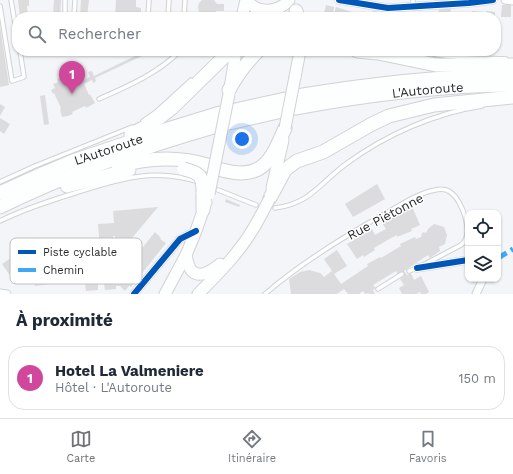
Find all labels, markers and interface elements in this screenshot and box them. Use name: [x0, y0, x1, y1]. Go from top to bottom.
search box: [12, 12, 501, 56]
icon: search: [26, 23, 48, 45]
text: Rechercher: [58, 25, 141, 43]
pin: 1: [59, 61, 85, 94]
street label: L'Autoroute: [391, 79, 464, 101]
your location: [232, 129, 252, 149]
street label: L'Autoroute: [72, 131, 145, 168]
street label: Rue Piétonne: [345, 190, 426, 243]
map controls: [465, 210, 501, 282]
button: locate: [465, 210, 501, 246]
legend: [10, 238, 142, 284]
text: Piste cyclable: [43, 246, 117, 259]
button: layers: [465, 246, 501, 282]
text: Chemin: [43, 264, 84, 277]
text: À proximité: [16, 310, 113, 330]
text: Hotel La Valmeniere: [55, 362, 204, 380]
text: 1: [27, 371, 33, 386]
text: 150 m: [458, 371, 496, 386]
text: Hôtel · L'Autoroute: [55, 380, 172, 395]
tab: Carte: [66, 428, 95, 465]
tab: Itinéraire: [228, 428, 276, 465]
tab: Favoris: [409, 428, 447, 465]

